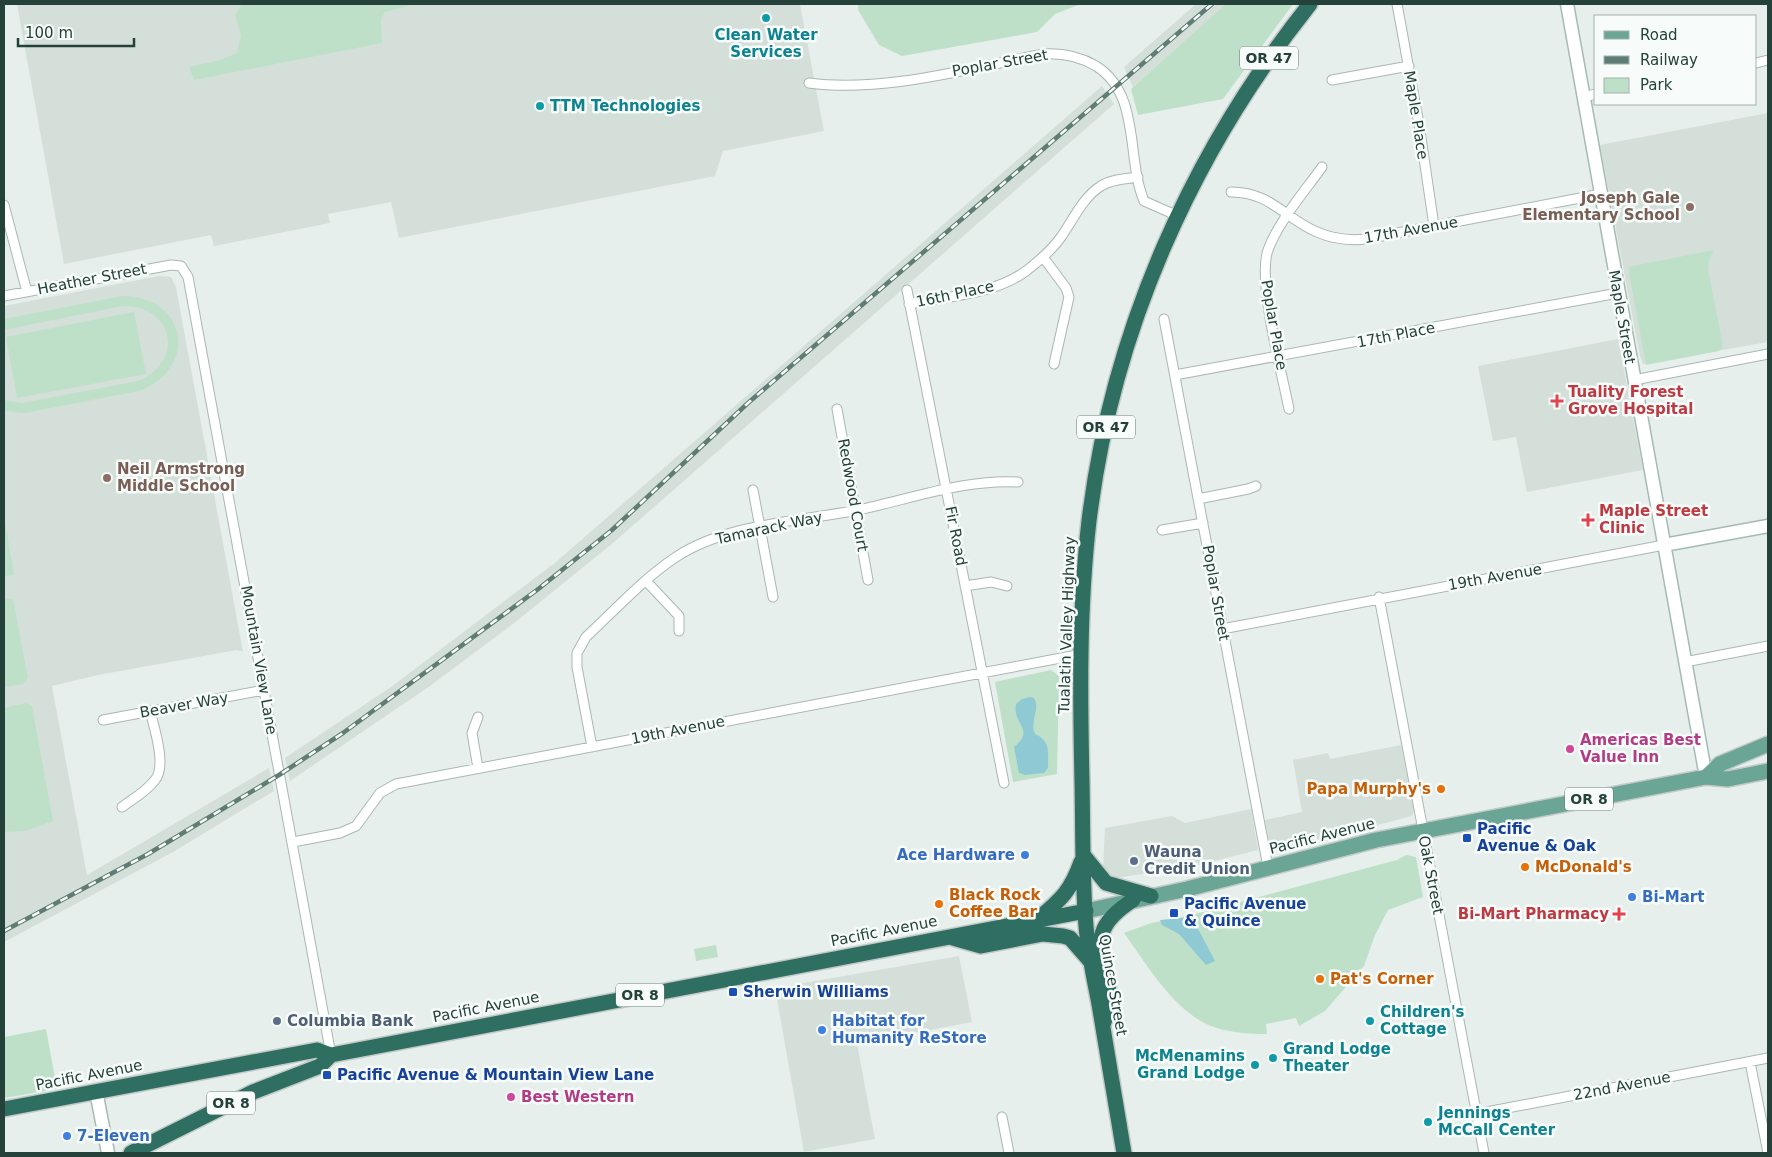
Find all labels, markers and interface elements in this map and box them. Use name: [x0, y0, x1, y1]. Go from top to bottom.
marker: Clean Water Services: [760, 12, 772, 24]
scale bar: [18, 15, 134, 47]
legend: [1594, 15, 1757, 105]
text: 100 m: [25, 24, 73, 42]
place label: Clean Water Services: [714, 26, 818, 61]
text: Road: [1640, 26, 1678, 44]
street label: Poplar Street: [951, 46, 1049, 80]
road number: OR 47: [1240, 46, 1298, 70]
text: Railway: [1640, 51, 1698, 69]
street label: Maple Place: [1400, 69, 1432, 161]
text: Park: [1640, 76, 1673, 94]
place label: TTM Technologies: [550, 97, 700, 115]
marker: TTM Technologies: [534, 100, 546, 112]
place label: Joseph Gale Elementary School: [1522, 189, 1680, 224]
marker: Joseph Gale Elementary School: [1684, 201, 1696, 213]
street label: 17th Avenue: [1363, 213, 1459, 247]
street label: Heather Street: [36, 260, 148, 298]
street label: Maple Street: [1605, 268, 1639, 366]
street label: 16th Place: [914, 277, 996, 311]
street label: Poplar Place: [1257, 278, 1291, 372]
street label: 17th Place: [1355, 319, 1437, 351]
place label: Tuality Forest Grove Hospital: [1568, 383, 1693, 418]
marker: Tuality Forest Grove Hospital: [1550, 394, 1564, 408]
road number: OR 47: [1077, 416, 1135, 438]
street label: Redwood Court: [834, 437, 872, 553]
place label: Neil Armstrong Middle School: [117, 460, 245, 495]
marker: Neil Armstrong Middle School: [101, 472, 113, 484]
place label: Maple Street Clinic: [1599, 502, 1708, 537]
street label: Fir Road: [941, 505, 971, 567]
street label: Tamarack Way: [713, 508, 824, 548]
marker: Maple Street Clinic: [1581, 513, 1595, 527]
street label: Tualatin Valley Highway: [1055, 536, 1079, 715]
street label: Poplar Street: [1199, 544, 1233, 642]
street label: 19th Avenue: [1447, 560, 1543, 594]
street label: Mountain View Lane: [237, 584, 281, 736]
street label: Beaver Way: [138, 688, 230, 722]
street label: 19th Avenue: [630, 712, 726, 748]
place label: Americas Best Value Inn: [1580, 731, 1701, 766]
marker: Americas Best Value Inn: [1564, 743, 1576, 755]
place label: Papa Murphy's: [1306, 780, 1431, 798]
marker: Papa Murphy's: [1435, 783, 1447, 795]
road number: OR 8: [1565, 788, 1613, 811]
street label: Pacific Avenue: [1267, 814, 1377, 858]
place label: Pacific Avenue & Oak: [1477, 820, 1597, 855]
marker: Pacific Avenue & Oak: [1461, 832, 1473, 844]
street label: Oak Street: [1415, 834, 1447, 916]
place label: Wauna Credit Union: [1144, 843, 1250, 878]
place label: Ace Hardware: [897, 846, 1015, 864]
marker: Ace Hardware: [1019, 849, 1031, 861]
marker: Wauna Credit Union: [1128, 855, 1140, 867]
place label: McDonald's: [1535, 858, 1632, 876]
marker: McDonald's: [1519, 861, 1531, 873]
place label: Black Rock Coffee Bar: [949, 886, 1042, 921]
place label: Bi-Mart: [1642, 888, 1704, 906]
marker: Bi-Mart: [1626, 891, 1638, 903]
place label: Pacific Avenue & Quince: [1184, 895, 1307, 930]
marker: Black Rock Coffee Bar: [933, 898, 945, 910]
place label: Bi-Mart Pharmacy: [1458, 905, 1609, 923]
marker: Pacific Avenue & Quince: [1168, 907, 1180, 919]
marker: Bi-Mart Pharmacy: [1613, 908, 1625, 920]
street label: Pacific Avenue: [829, 912, 939, 950]
street label: Quince Street: [1095, 933, 1131, 1037]
place label: Pat's Corner: [1330, 970, 1434, 988]
marker: Pat's Corner: [1314, 973, 1326, 985]
place label: Sherwin Williams: [743, 983, 889, 1001]
road number: OR 8: [616, 984, 664, 1006]
marker: Sherwin Williams: [727, 986, 739, 998]
street label: Pacific Avenue: [431, 988, 541, 1026]
place label: Children's Cottage: [1380, 1003, 1465, 1038]
place label: Columbia Bank: [287, 1012, 414, 1030]
place label: Habitat for Humanity ReStore: [832, 1012, 987, 1047]
marker: Columbia Bank: [271, 1015, 283, 1027]
marker: Children's Cottage: [1364, 1015, 1376, 1027]
marker: Habitat for Humanity ReStore: [816, 1024, 828, 1036]
place label: Grand Lodge Theater: [1283, 1040, 1391, 1075]
place label: McMenamins Grand Lodge: [1135, 1047, 1245, 1082]
marker: Grand Lodge Theater: [1267, 1052, 1279, 1064]
street label: Pacific Avenue: [34, 1056, 144, 1094]
marker: McMenamins Grand Lodge: [1249, 1059, 1261, 1071]
place label: Pacific Avenue & Mountain View Lane: [337, 1066, 654, 1084]
street label: 22nd Avenue: [1572, 1068, 1672, 1104]
marker: Pacific Avenue & Mountain View Lane: [321, 1069, 333, 1081]
place label: Best Western: [521, 1088, 634, 1106]
marker: Best Western: [505, 1091, 517, 1103]
road number: OR 8: [207, 1092, 255, 1114]
place label: Jennings McCall Center: [1437, 1104, 1556, 1139]
marker: Jennings McCall Center: [1422, 1116, 1434, 1128]
place label: 7-Eleven: [77, 1127, 150, 1145]
marker: 7-Eleven: [61, 1130, 73, 1142]

